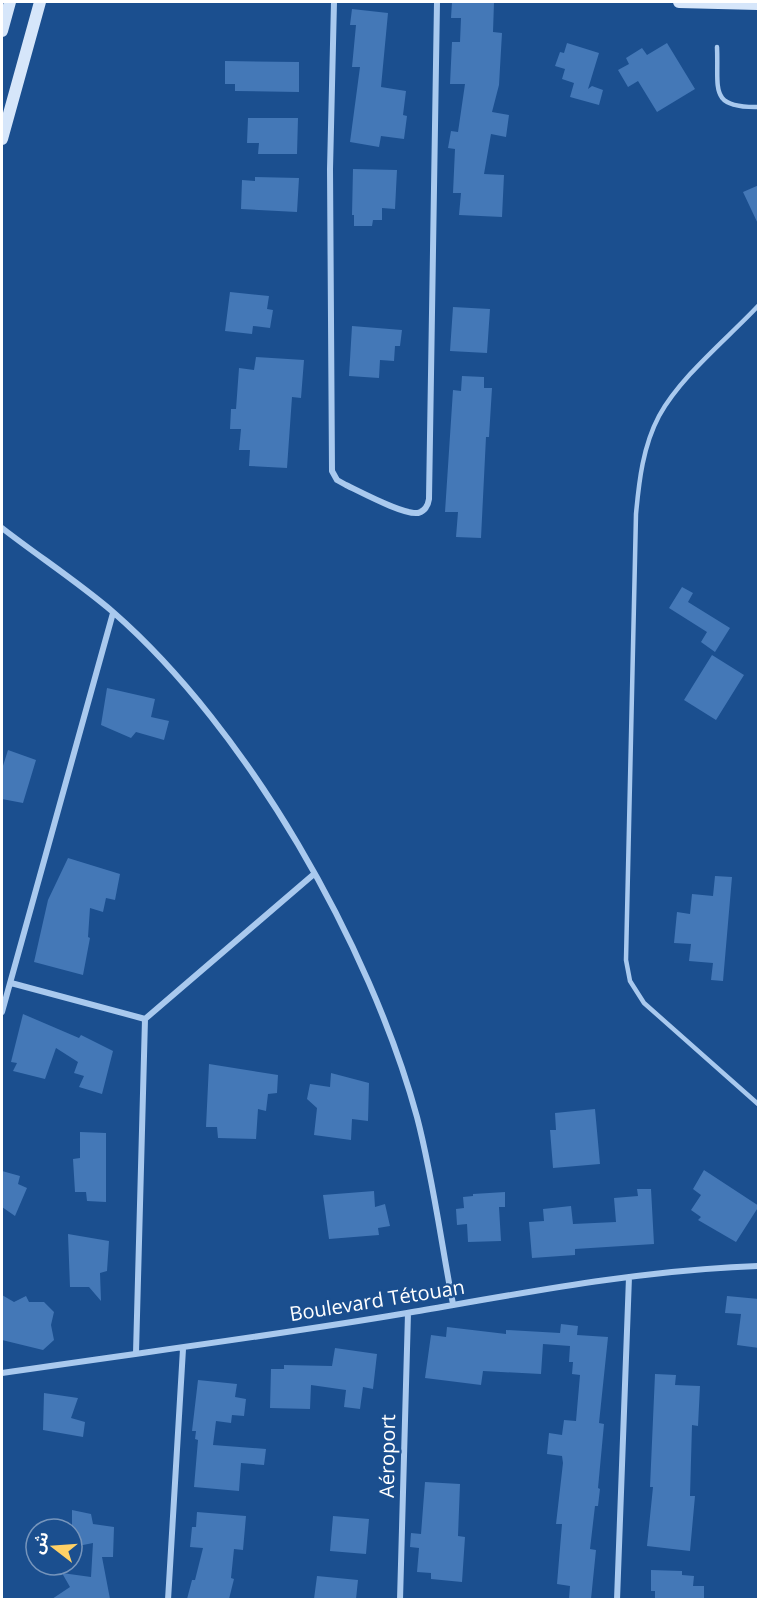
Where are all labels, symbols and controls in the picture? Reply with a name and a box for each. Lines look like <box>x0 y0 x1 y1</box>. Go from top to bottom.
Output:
street label: Boulevard Tétouan <box>287 1273 467 1327</box>
street label: Aéroport <box>373 1414 401 1498</box>
north arrow <box>24 1517 84 1577</box>
text: ش <box>26 1529 53 1556</box>

